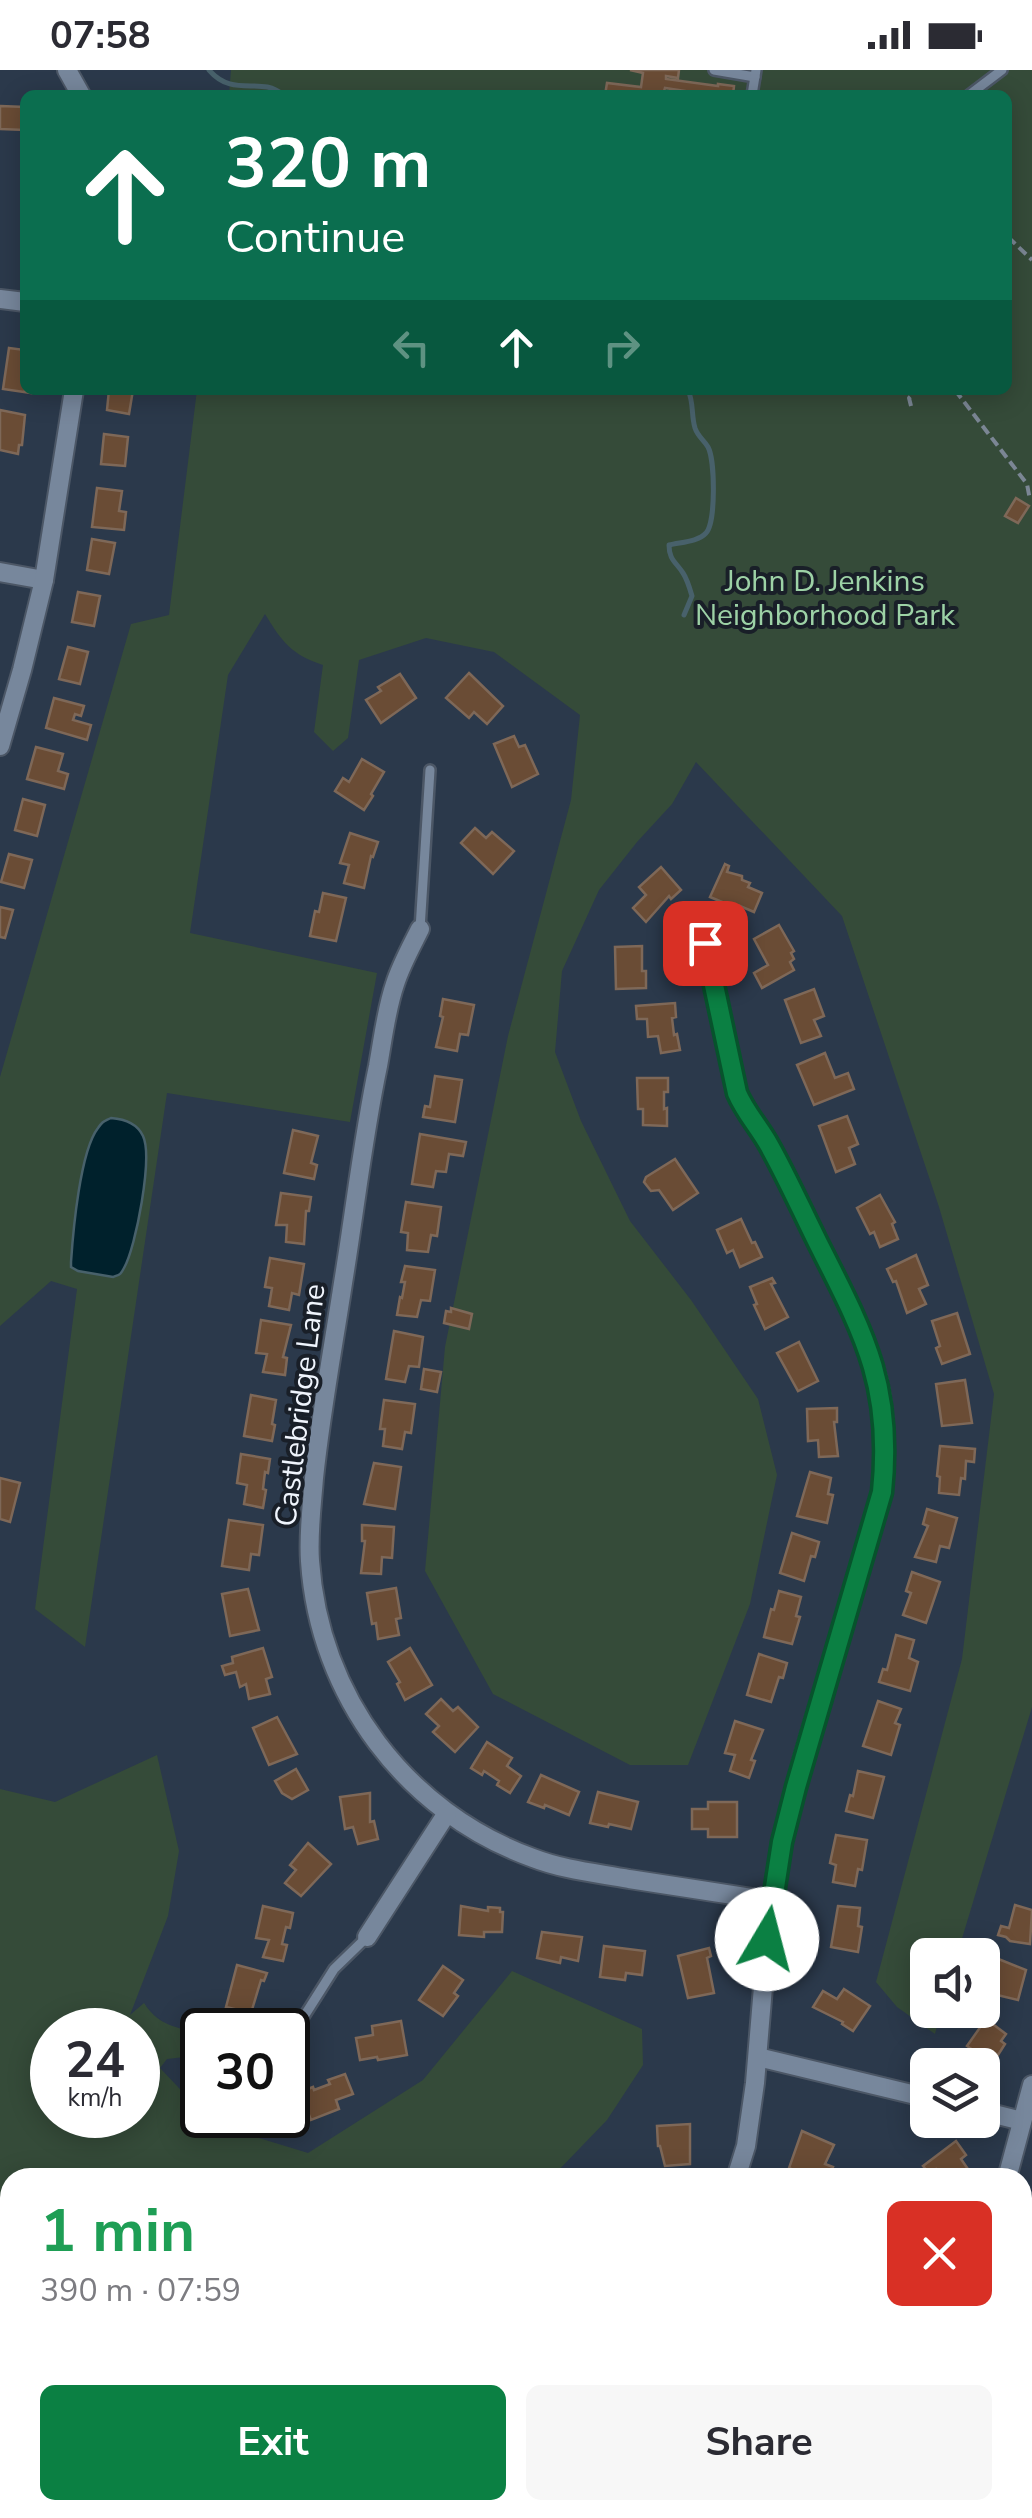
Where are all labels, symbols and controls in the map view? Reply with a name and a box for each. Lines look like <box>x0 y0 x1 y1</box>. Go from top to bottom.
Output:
text: 07:58 <box>50 10 151 61</box>
text: 320 m <box>225 116 431 212</box>
icon: ahead <box>60 130 190 260</box>
text: Continue <box>225 207 405 268</box>
icon: left <box>384 320 439 375</box>
icon: ahead <box>489 320 544 375</box>
icon: right <box>594 320 649 375</box>
park label: John D. Jenkins Neighborhood Park <box>695 561 956 636</box>
pin <box>663 901 748 986</box>
icon: arrive <box>678 916 733 971</box>
street label: Castlebridge Lane <box>265 1281 336 1529</box>
position arrow <box>715 1887 819 1991</box>
map controls <box>910 1938 1000 2138</box>
button: sound <box>910 1938 1000 2028</box>
speed limit sign: 30 <box>180 2008 310 2138</box>
text: 24 <box>65 2026 125 2095</box>
button: layers <box>910 2048 1000 2138</box>
text: km/h <box>67 2081 123 2115</box>
text: 1 min <box>40 2190 195 2272</box>
button: close <box>887 2201 992 2306</box>
text: 390 m · 07:59 <box>40 2269 241 2312</box>
button: Exit <box>40 2385 506 2500</box>
button: Share <box>526 2385 992 2500</box>

